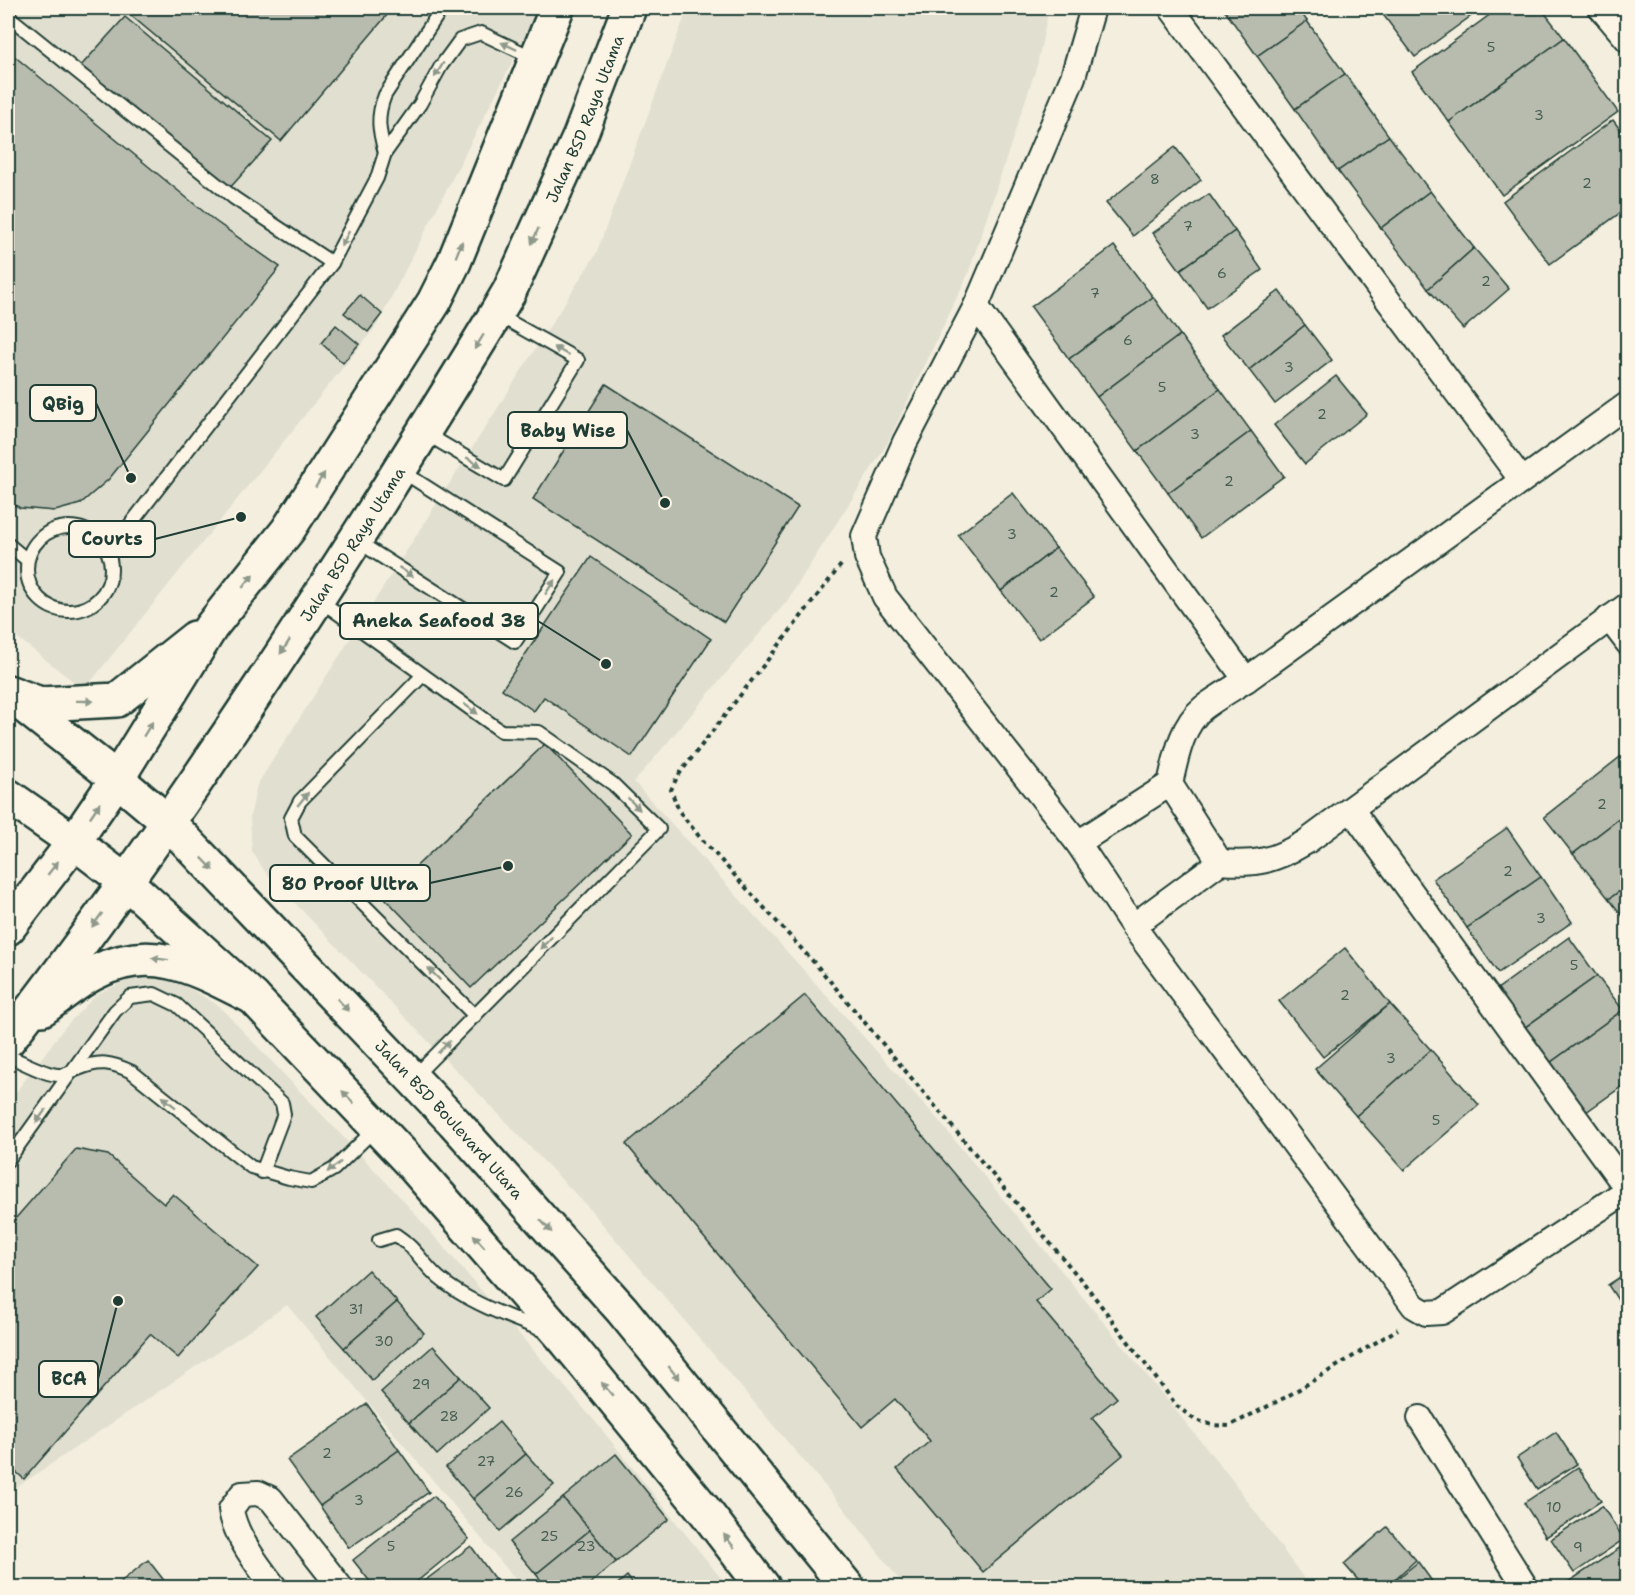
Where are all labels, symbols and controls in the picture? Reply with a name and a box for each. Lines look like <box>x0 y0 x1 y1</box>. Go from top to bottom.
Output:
street label: Jalan BSD Raya Utama <box>541 32 629 206</box>
house number: 5 <box>1487 38 1495 56</box>
one-way arrow <box>500 42 517 51</box>
one-way arrow <box>434 62 445 78</box>
house number: 3 <box>1534 106 1544 124</box>
house number: 8 <box>1150 170 1160 188</box>
house number: 2 <box>1582 174 1592 192</box>
house number: 7 <box>1183 217 1193 235</box>
one-way arrow <box>530 228 539 245</box>
one-way arrow <box>340 231 350 248</box>
one-way arrow <box>454 240 464 258</box>
house number: 6 <box>1217 264 1227 282</box>
house number: 2 <box>1481 272 1491 290</box>
house number: 7 <box>1090 284 1100 302</box>
house number: 6 <box>1123 331 1133 349</box>
one-way arrow <box>473 334 484 350</box>
one-way arrow <box>552 346 569 356</box>
house number: 3 <box>1284 358 1294 376</box>
house number: 5 <box>1158 378 1166 396</box>
callout: QBig <box>30 385 96 421</box>
text: QBig <box>42 392 84 416</box>
house number: 2 <box>1317 405 1327 423</box>
callout: Baby Wise <box>508 412 627 448</box>
text: Baby Wise <box>520 419 616 443</box>
house number: 3 <box>1190 425 1200 443</box>
one-way arrow <box>466 457 482 468</box>
street label: Jalan BSD Raya Utama <box>296 463 410 626</box>
one-way arrow <box>314 472 325 489</box>
house number: 2 <box>1224 472 1234 490</box>
callout: Courts <box>69 521 155 557</box>
house number: 3 <box>1007 525 1017 543</box>
text: Courts <box>81 527 143 551</box>
one-way arrow <box>397 566 413 578</box>
one-way arrow <box>241 573 254 589</box>
one-way arrow <box>544 579 555 595</box>
house number: 2 <box>1049 583 1059 601</box>
callout: Aneka Seafood 38 <box>340 603 538 639</box>
text: Aneka Seafood 38 <box>352 609 526 633</box>
one-way arrow <box>280 639 291 655</box>
one-way arrow <box>75 697 94 706</box>
one-way arrow <box>462 703 478 715</box>
one-way arrow <box>142 721 153 737</box>
one-way arrow <box>297 791 310 807</box>
house number: 2 <box>1597 795 1607 813</box>
one-way arrow <box>627 797 641 811</box>
one-way arrow <box>89 803 101 819</box>
one-way arrow <box>201 856 214 871</box>
one-way arrow <box>47 860 60 876</box>
house number: 2 <box>1503 862 1513 880</box>
callout: 80 Proof Ultra <box>270 865 430 901</box>
text: 80 Proof Ultra <box>282 872 419 896</box>
house number: 3 <box>1536 909 1546 927</box>
one-way arrow <box>91 913 103 928</box>
one-way arrow <box>540 935 554 949</box>
one-way arrow <box>151 955 170 964</box>
house number: 5 <box>1570 956 1578 974</box>
one-way arrow <box>427 968 441 982</box>
house number: 2 <box>1340 986 1350 1004</box>
one-way arrow <box>336 998 350 1013</box>
street label: Jalan BSD Boulevard Utara <box>370 1036 528 1204</box>
one-way arrow <box>436 1041 450 1055</box>
house number: 3 <box>1386 1049 1396 1067</box>
one-way arrow <box>342 1090 355 1105</box>
one-way arrow <box>161 1096 176 1108</box>
one-way arrow <box>35 1107 47 1123</box>
house number: 5 <box>1432 1111 1440 1129</box>
one-way arrow <box>327 1161 342 1173</box>
one-way arrow <box>539 1218 553 1233</box>
one-way arrow <box>473 1234 486 1249</box>
house number: 31 <box>349 1300 363 1318</box>
house number: 30 <box>374 1332 394 1350</box>
callout: BCA <box>39 1361 98 1397</box>
one-way arrow <box>667 1365 680 1381</box>
text: BCA <box>51 1367 87 1391</box>
house number: 29 <box>412 1375 430 1393</box>
one-way arrow <box>600 1381 613 1397</box>
house number: 28 <box>439 1407 459 1425</box>
house number: 2 <box>322 1444 332 1462</box>
house number: 27 <box>477 1452 495 1470</box>
house number: 26 <box>505 1483 524 1501</box>
house number: 3 <box>354 1491 364 1509</box>
house number: 10 <box>1546 1498 1562 1516</box>
house number: 25 <box>540 1527 558 1545</box>
one-way arrow <box>722 1533 735 1549</box>
house number: 5 <box>387 1537 395 1555</box>
house number: 23 <box>577 1537 595 1555</box>
house number: 9 <box>1573 1538 1583 1556</box>

